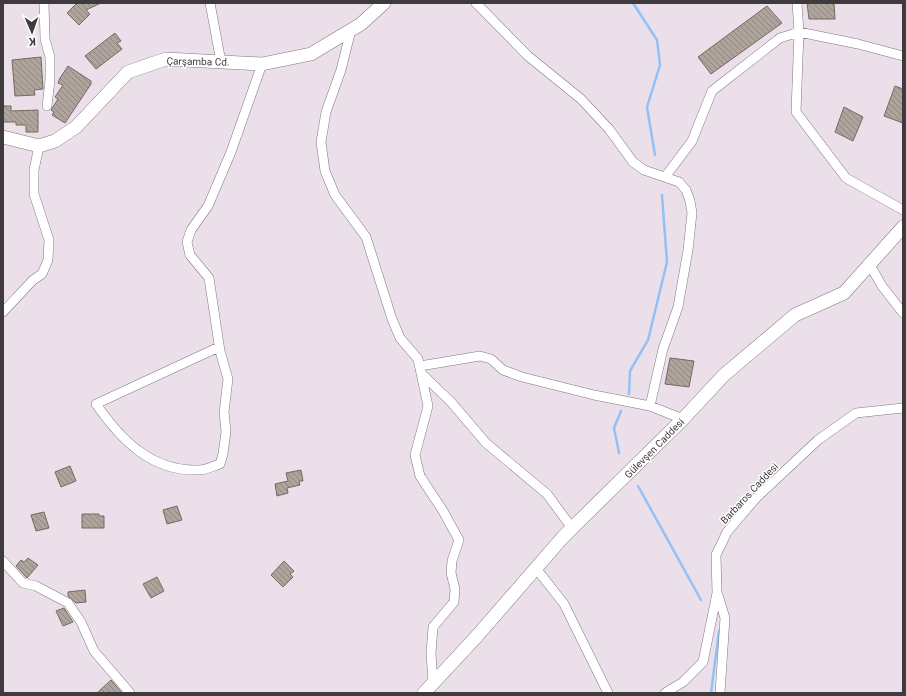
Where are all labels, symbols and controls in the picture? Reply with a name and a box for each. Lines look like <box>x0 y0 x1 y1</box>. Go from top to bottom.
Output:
north arrow <box>12 12 52 52</box>
text: K <box>28 35 36 48</box>
street label: Çarşamba Cd. <box>166 55 230 68</box>
street label: Gülevşen Caddesi <box>622 416 686 480</box>
street label: Barbaros Caddesi <box>718 461 780 526</box>

